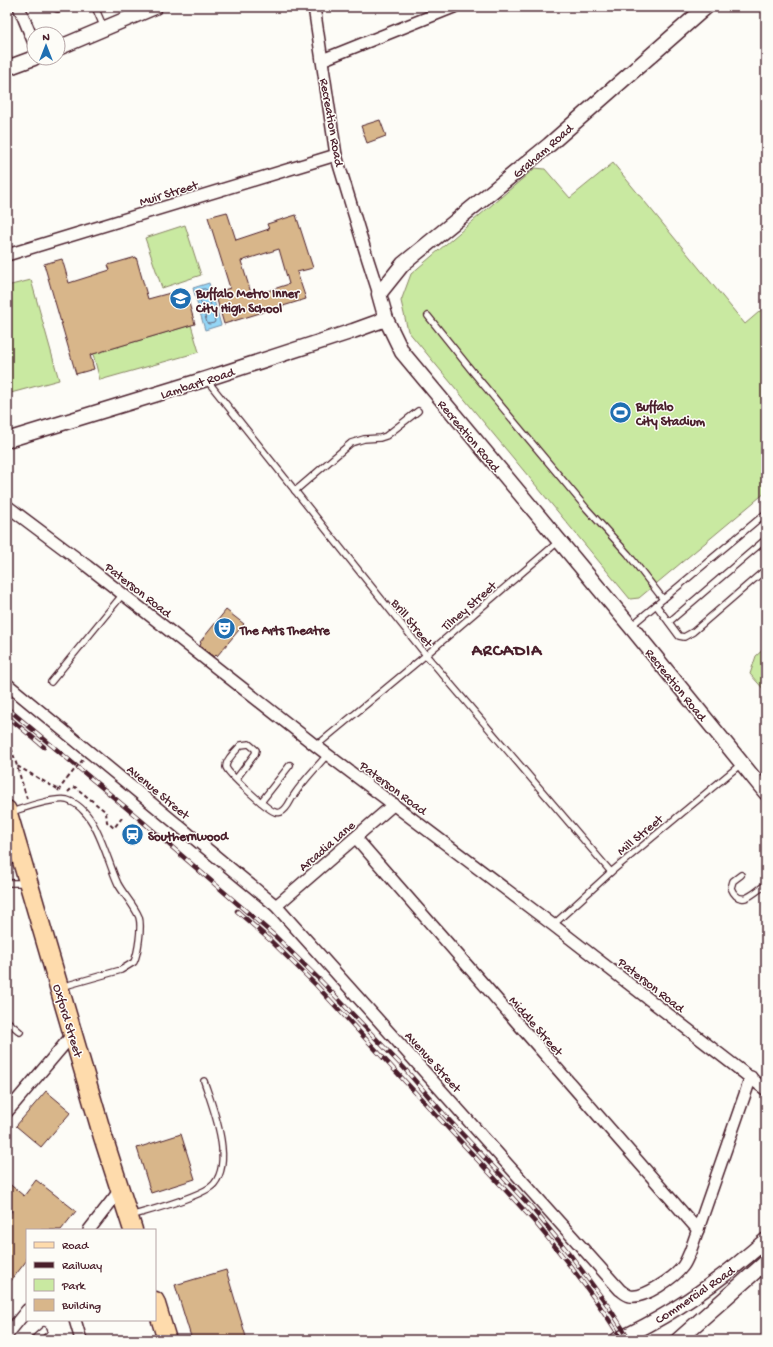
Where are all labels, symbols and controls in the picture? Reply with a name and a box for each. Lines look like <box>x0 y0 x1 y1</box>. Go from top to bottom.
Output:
north arrow <box>26 26 66 66</box>
text: N <box>42 32 50 44</box>
street label: Recreation Road <box>315 77 346 169</box>
street label: Graham Road <box>510 121 578 182</box>
street label: Muir Street <box>138 178 201 210</box>
school or university icon: Buffalo Metro Inner City High School <box>167 286 193 312</box>
place label: Buffalo Metro Inner City High School <box>195 286 300 317</box>
street label: Lambart Road <box>159 365 238 403</box>
street label: Recreation Road <box>434 398 503 477</box>
sports icon: Buffalo City Stadium <box>607 399 633 425</box>
place label: Buffalo City Stadium <box>635 399 706 430</box>
street label: Paterson Road <box>100 560 175 622</box>
street label: Tilney Street <box>438 578 501 635</box>
street label: Brill Street <box>386 596 436 652</box>
theatre icon: The Arts Theatre <box>212 616 238 642</box>
place label: The Arts Theatre <box>239 624 331 639</box>
district label: ARCADIA <box>471 642 543 662</box>
street label: Recreation Road <box>641 646 710 726</box>
street label: Paterson Road <box>355 758 430 820</box>
street label: Avenue Street <box>123 762 193 824</box>
street label: Mill Street <box>615 811 668 859</box>
street label: Arcadia Lane <box>296 818 359 875</box>
station icon: Southernwood <box>120 822 146 848</box>
place label: Southernwood <box>148 830 229 845</box>
street label: Paterson Road <box>613 955 688 1017</box>
street label: Oxford Street <box>48 983 85 1061</box>
street label: Middle Street <box>505 994 566 1061</box>
street label: Avenue Street <box>401 1029 465 1097</box>
legend <box>26 1229 156 1321</box>
text: Road <box>62 1240 89 1254</box>
text: Railway <box>62 1260 102 1274</box>
street label: Commercial Road <box>653 1263 739 1328</box>
text: Park <box>61 1280 87 1294</box>
text: Building <box>61 1300 101 1314</box>

